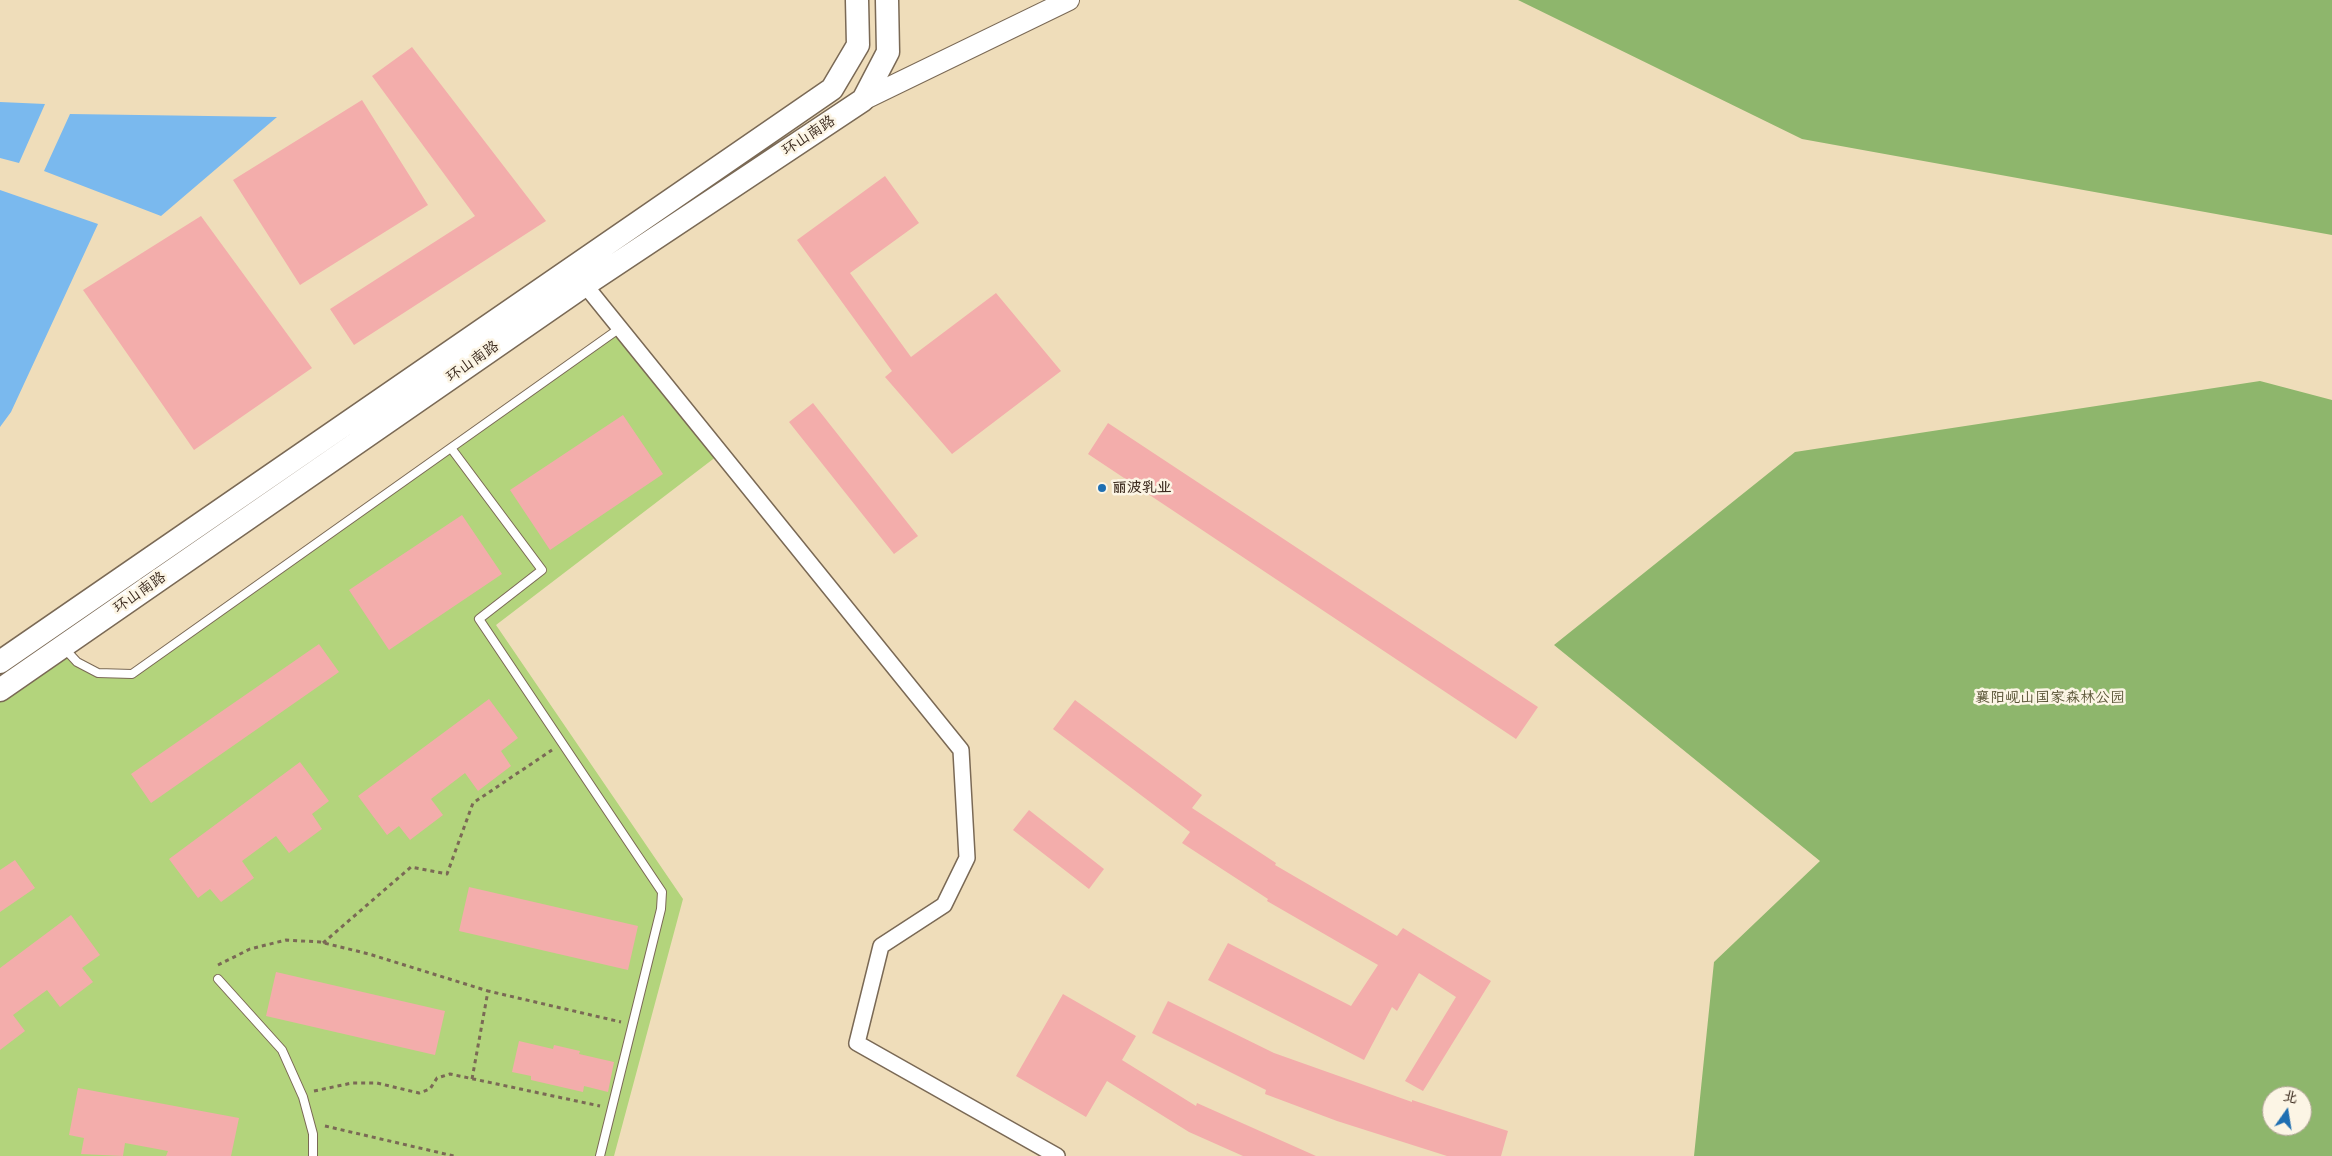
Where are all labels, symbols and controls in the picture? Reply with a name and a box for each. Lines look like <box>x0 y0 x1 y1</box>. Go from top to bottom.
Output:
street label: 环山南路 <box>779 112 839 160</box>
street label: 环山南路 <box>443 337 503 387</box>
place label: 丽波乳业 <box>1112 479 1172 497</box>
marker: 丽波乳业 <box>1096 482 1108 494</box>
street label: 环山南路 <box>110 568 170 618</box>
park label: 襄阳岘山国家森林公园 <box>1975 689 2125 707</box>
north arrow <box>2262 1086 2312 1136</box>
text: 北 <box>2282 1087 2299 1107</box>

